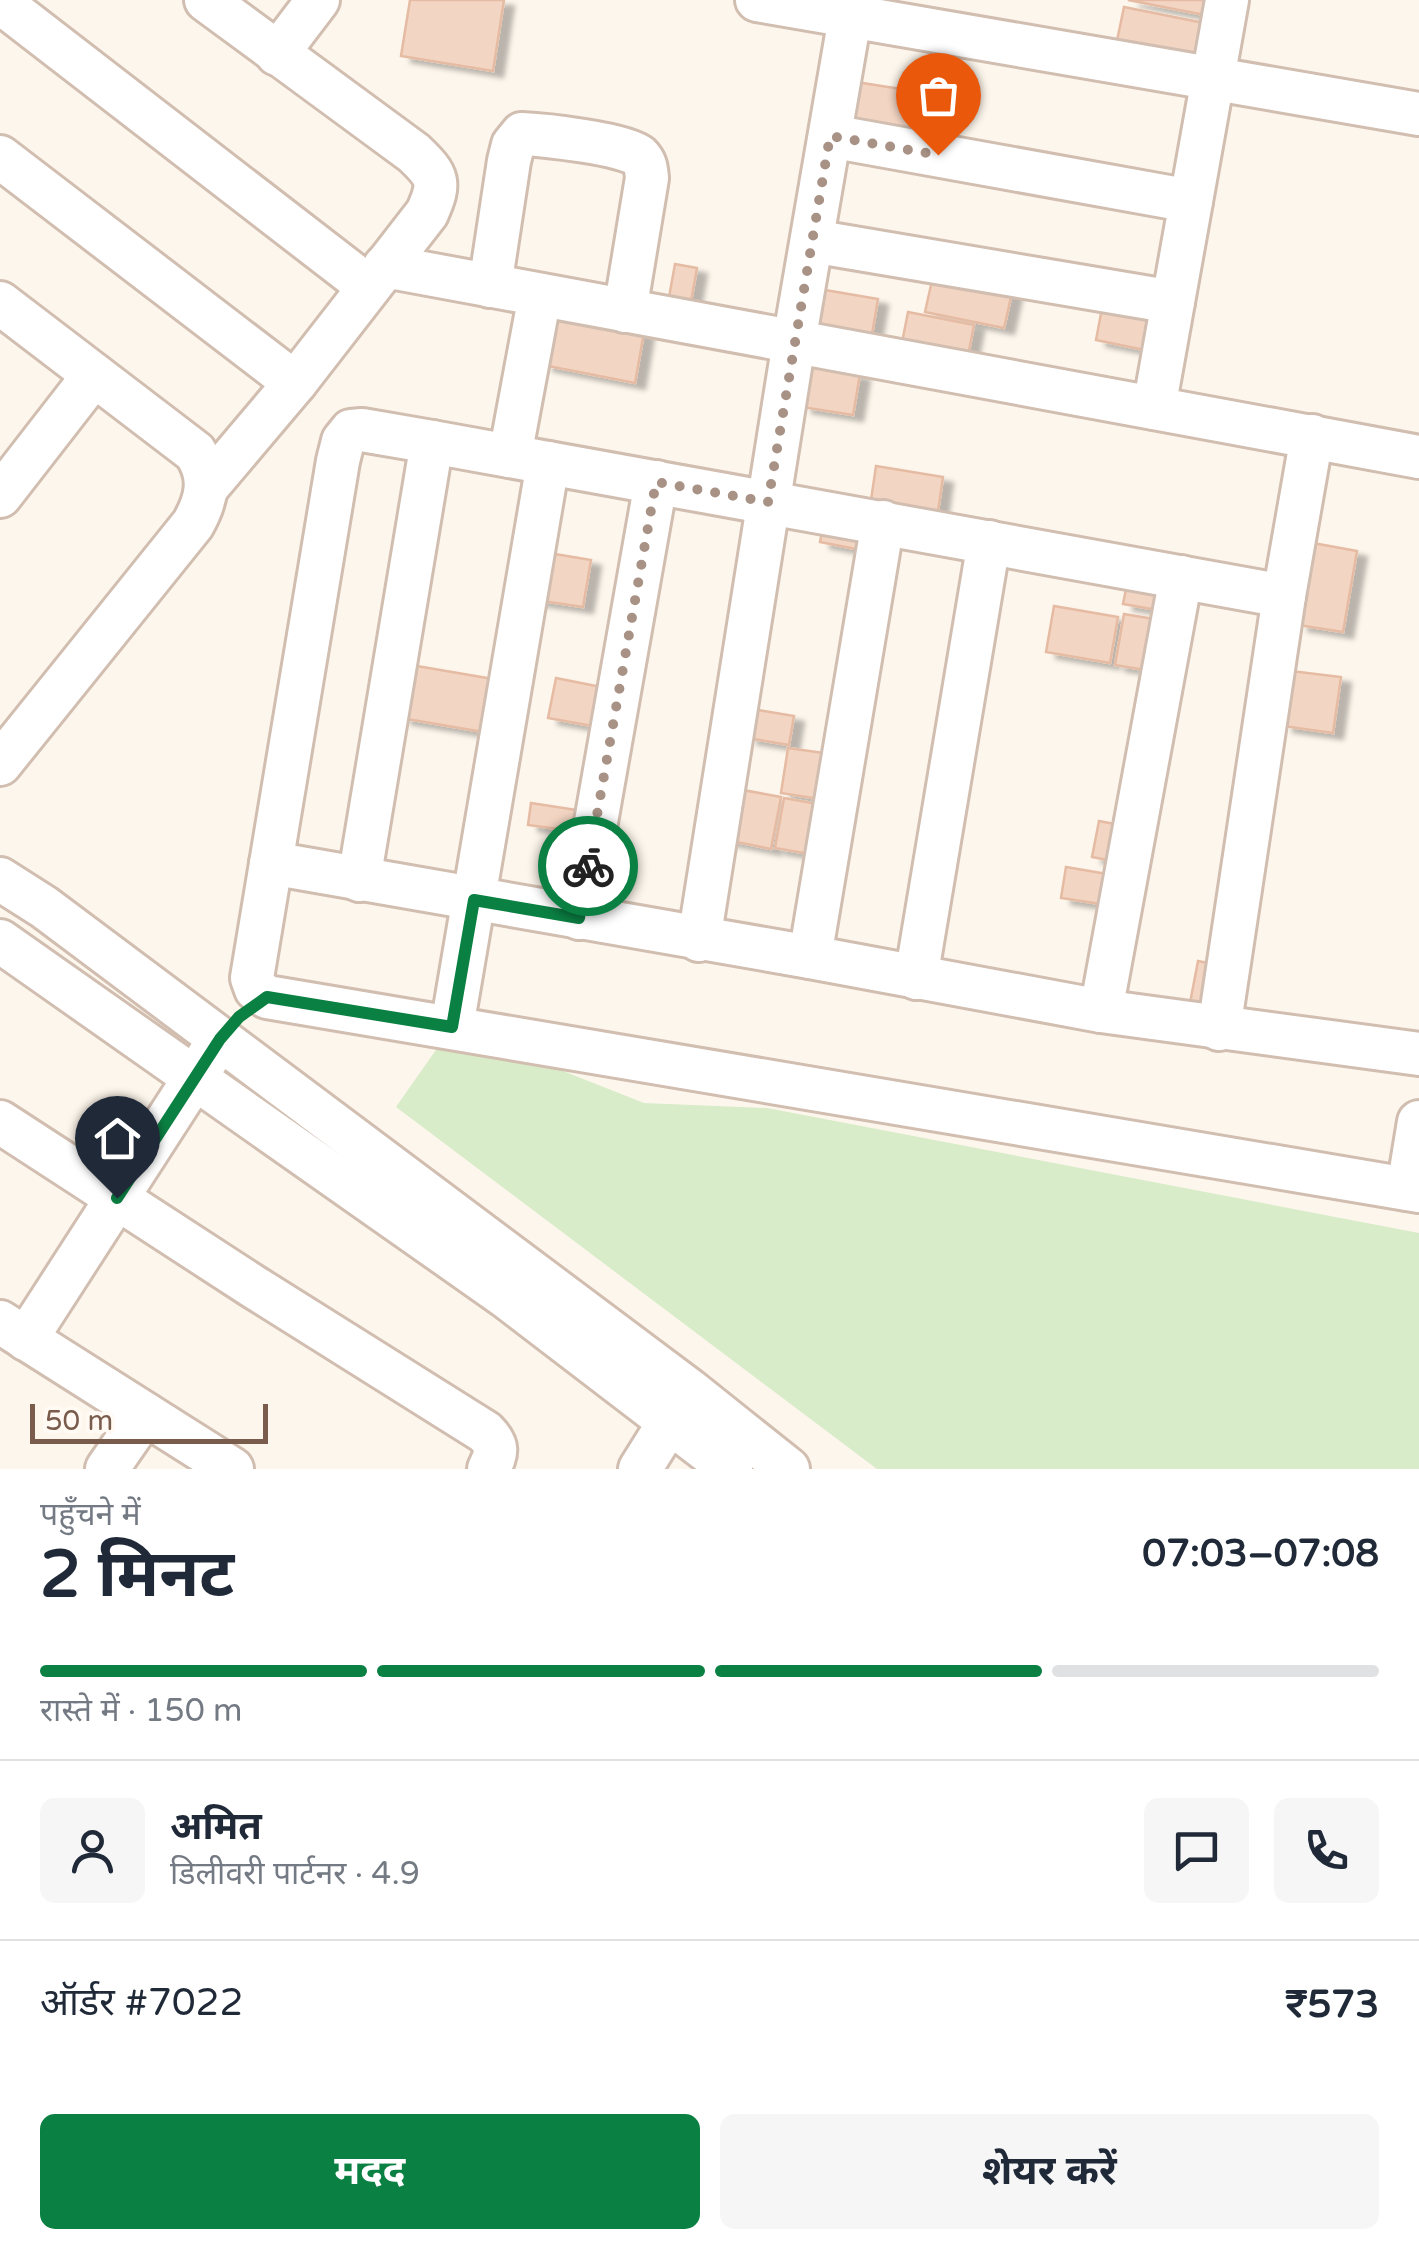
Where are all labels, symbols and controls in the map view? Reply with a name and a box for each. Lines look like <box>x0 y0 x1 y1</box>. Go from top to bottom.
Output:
pin <box>896 53 981 156</box>
icon: bag <box>911 68 966 123</box>
courier <box>538 816 638 916</box>
icon: bike <box>561 839 616 894</box>
pin <box>75 1096 160 1199</box>
icon: home <box>90 1111 145 1166</box>
scale bar <box>30 1399 268 1444</box>
text: 50 m <box>45 1404 113 1438</box>
text: पहुँचने में <box>40 1496 141 1534</box>
text: 07:03–07:08 <box>1142 1531 1379 1577</box>
text: 2 मिनट <box>40 1536 234 1615</box>
text: रास्ते में · 150 m <box>40 1692 242 1730</box>
button: person <box>40 1798 145 1903</box>
button: chat <box>1144 1798 1249 1903</box>
button: phone <box>1274 1798 1379 1903</box>
text: अमित <box>170 1804 262 1850</box>
text: डिलीवरी पार्टनर · 4.9 <box>170 1855 420 1893</box>
text: ऑर्डर #7022 <box>40 1980 243 2026</box>
text: ₹573 <box>1285 1982 1379 2028</box>
button: मदद <box>40 2114 700 2229</box>
button: शेयर करें <box>720 2114 1379 2229</box>

